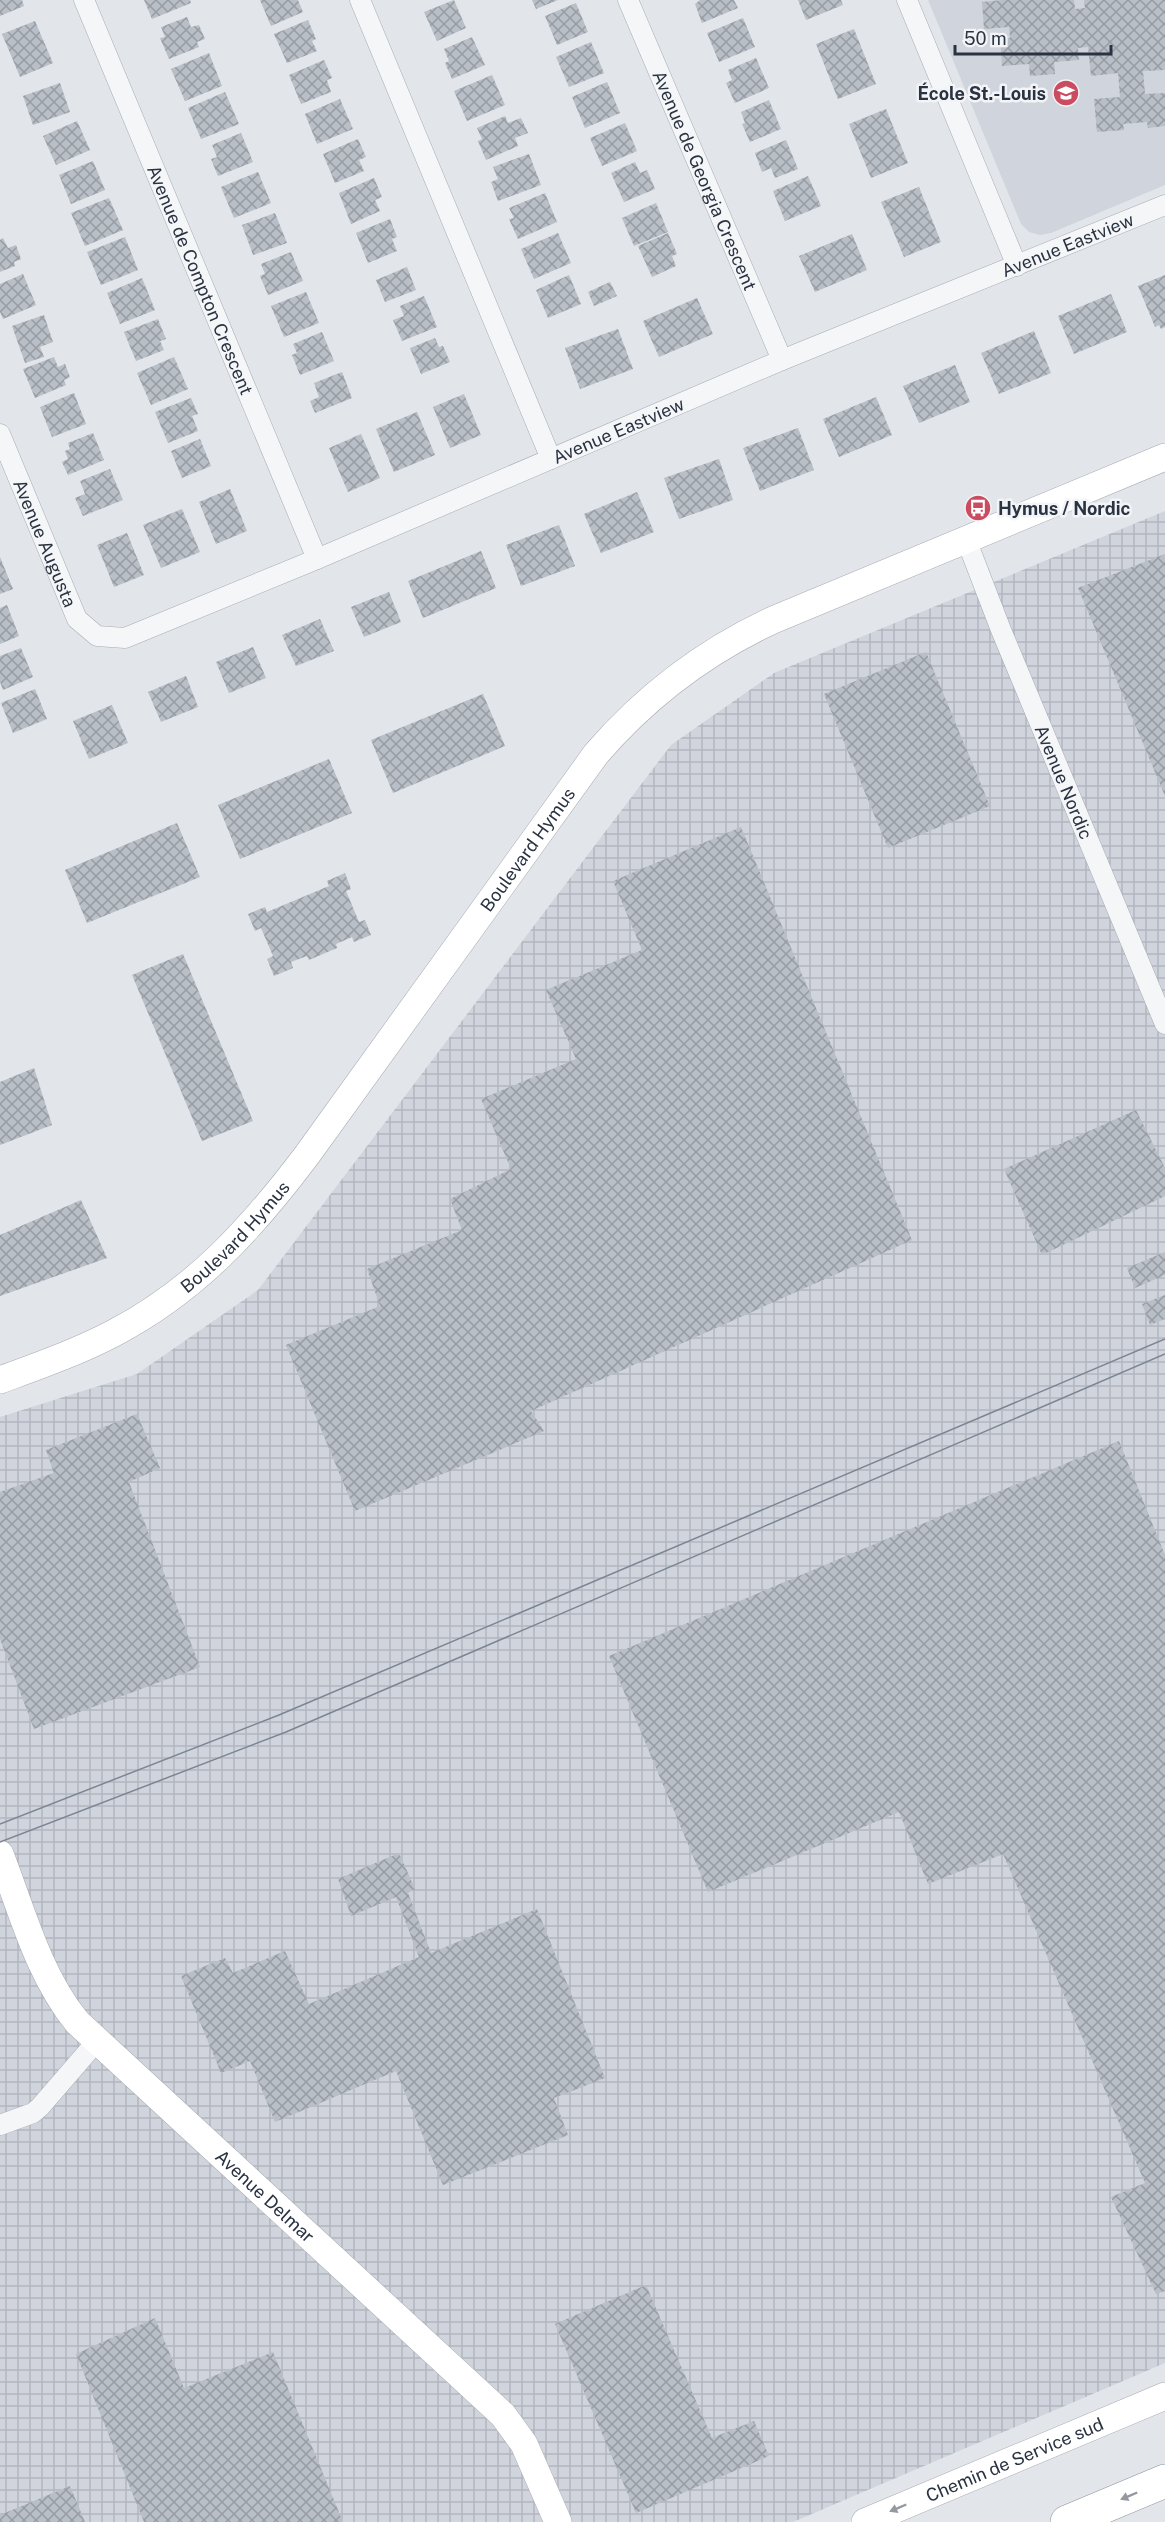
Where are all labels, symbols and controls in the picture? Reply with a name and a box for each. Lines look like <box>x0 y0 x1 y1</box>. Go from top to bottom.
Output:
scale bar <box>955 18 1111 56</box>
text: 50 m <box>964 28 1007 49</box>
street label: Avenue de Georgia Crescent <box>649 67 761 293</box>
school or university icon: École St.-Louis <box>1051 78 1081 108</box>
place label: École St.-Louis <box>918 82 1046 104</box>
street label: Avenue de Compton Crescent <box>143 162 258 398</box>
street label: Avenue Eastview <box>998 208 1137 281</box>
street label: Avenue Eastview <box>549 393 687 467</box>
street label: Avenue Augusta <box>9 476 81 610</box>
bus stop icon: Hymus / Nordic <box>963 493 993 523</box>
place label: Hymus / Nordic <box>998 498 1131 519</box>
street label: Avenue Nordic <box>1031 722 1097 842</box>
street label: Boulevard Hymus <box>476 783 579 915</box>
street label: Boulevard Hymus <box>176 1177 293 1297</box>
street label: Avenue Delmar <box>212 2145 319 2246</box>
street label: Chemin de Service sud <box>922 2413 1106 2506</box>
one-way arrow <box>1120 2492 1138 2501</box>
one-way arrow <box>889 2504 907 2513</box>

